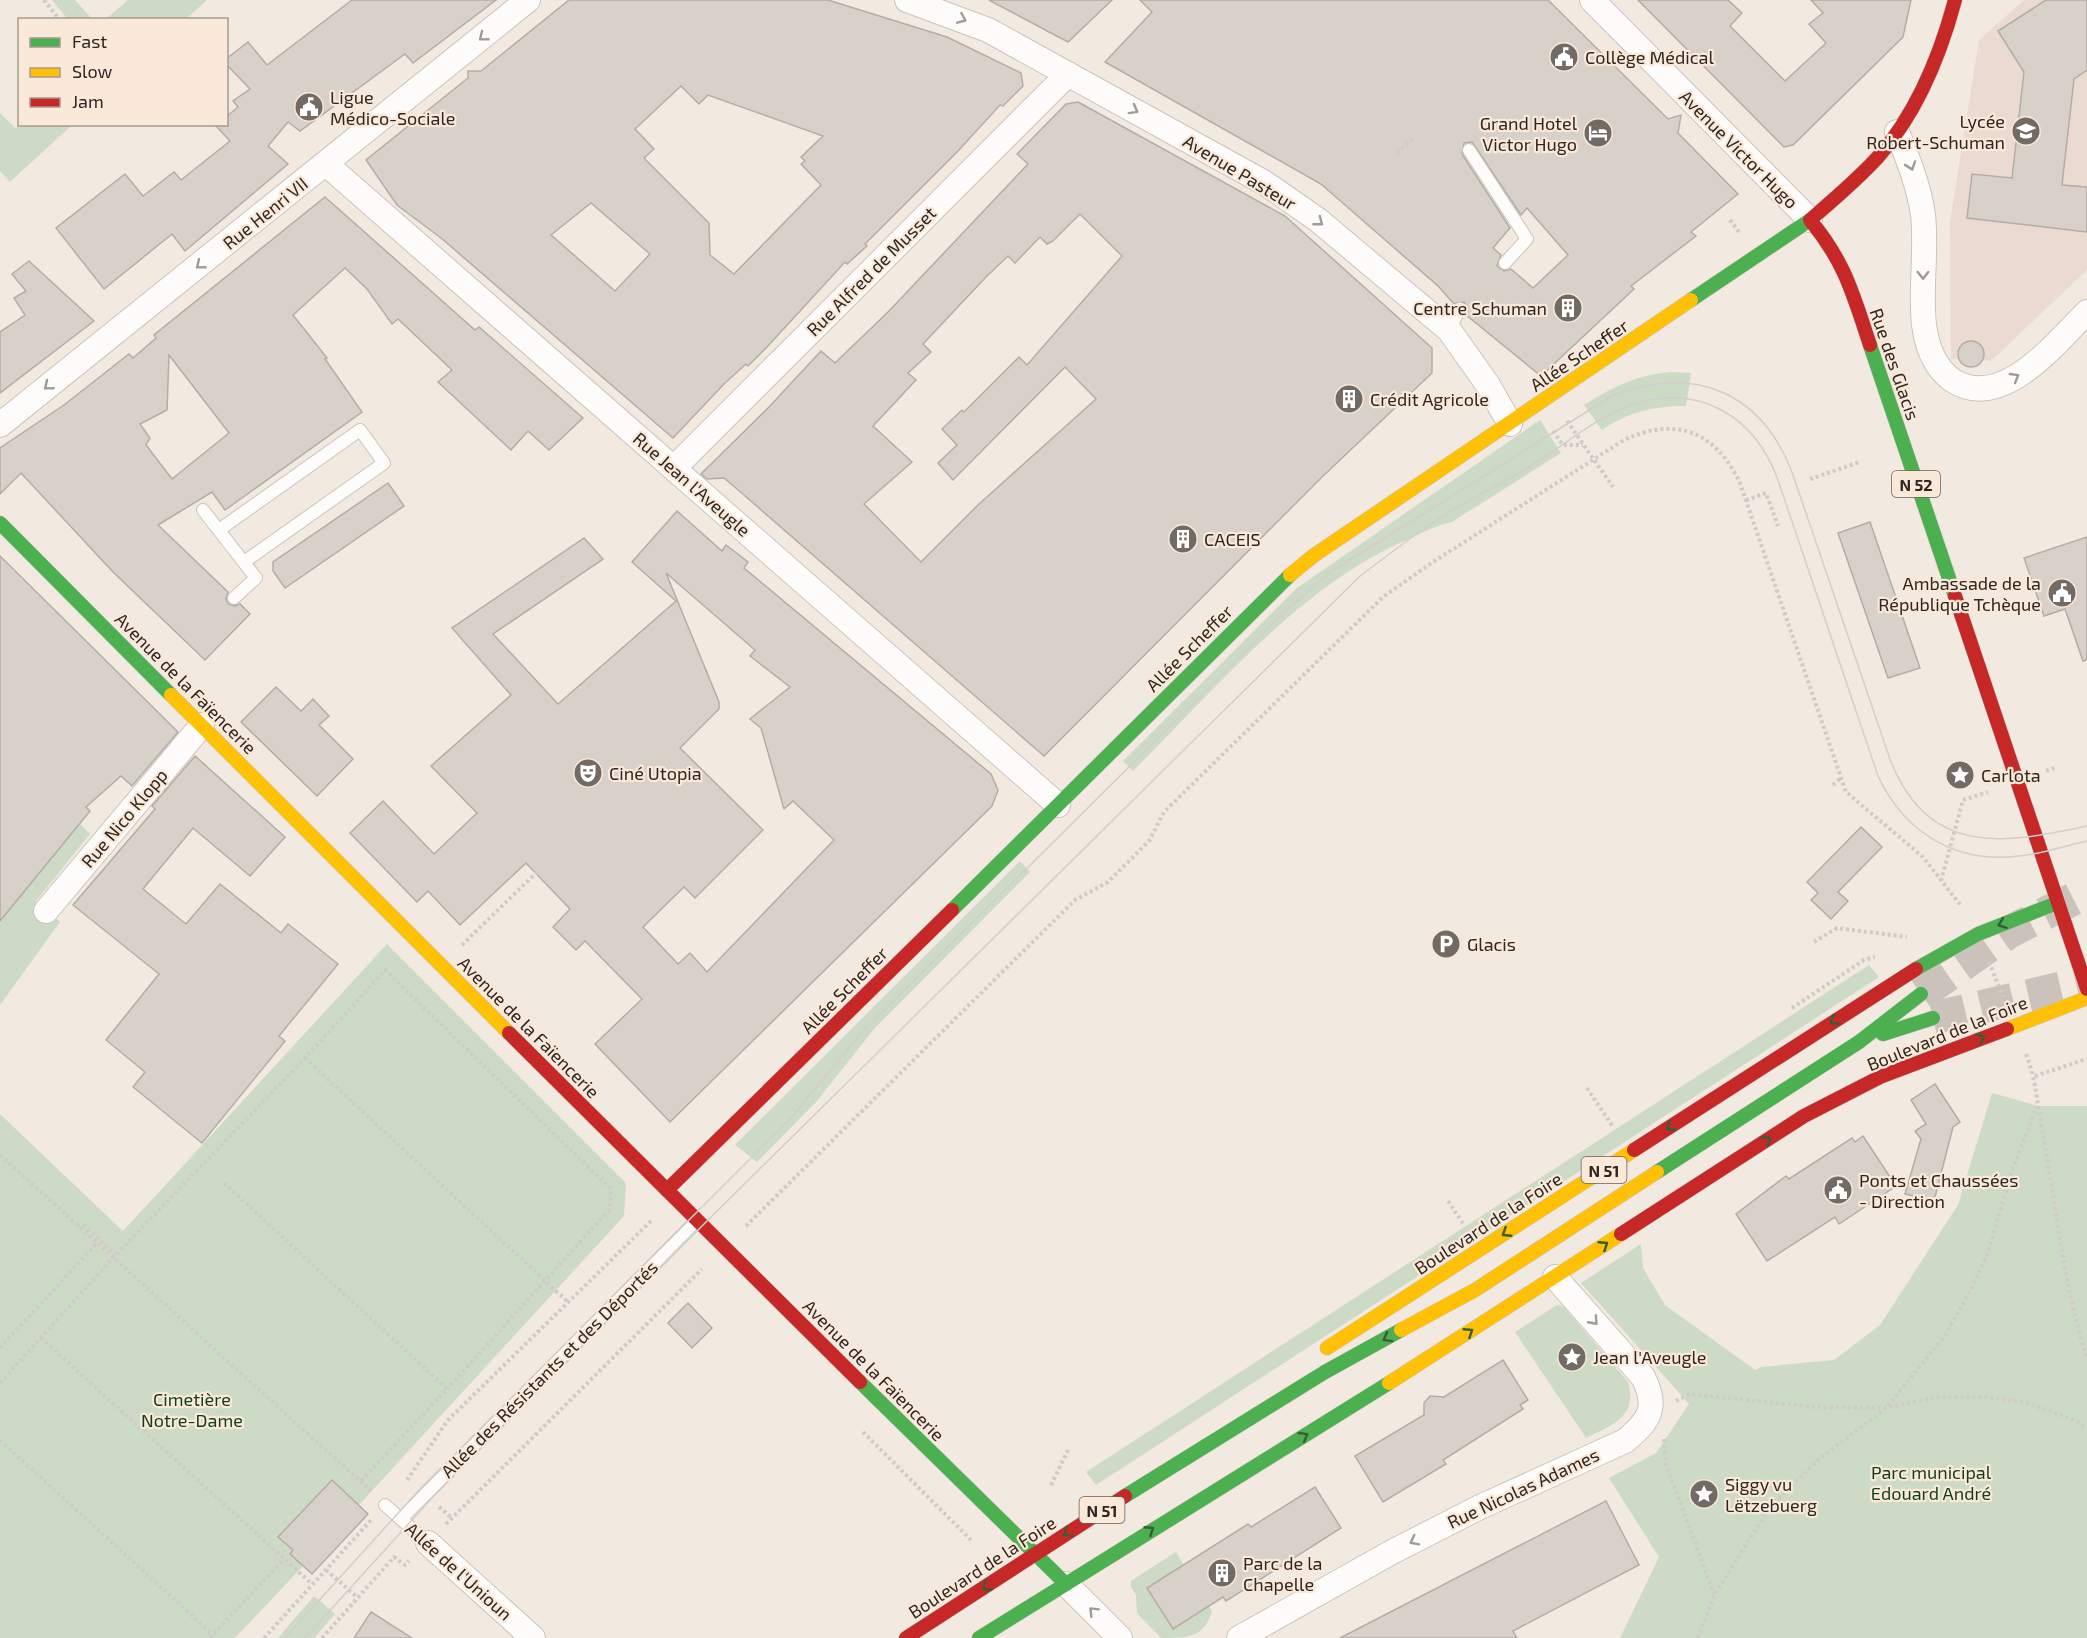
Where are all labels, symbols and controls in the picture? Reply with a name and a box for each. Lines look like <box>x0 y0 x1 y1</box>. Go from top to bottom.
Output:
one-way arrow <box>956 12 967 24</box>
legend <box>18 18 228 126</box>
text: Fast <box>72 30 107 52</box>
one-way arrow <box>479 30 490 41</box>
public building icon: Collège Médical <box>1548 41 1580 73</box>
place label: Collège Médical <box>1585 46 1714 68</box>
text: Slow <box>72 60 113 82</box>
street label: Avenue Victor Hugo <box>1675 85 1803 213</box>
place label: Ligue Médico-Sociale <box>330 86 455 129</box>
text: Jam <box>72 90 104 112</box>
public building icon: Ligue Médico-Sociale <box>293 91 325 123</box>
one-way arrow <box>1128 103 1139 115</box>
place label: Lycée Robert-Schuman <box>1866 110 2005 153</box>
place label: Grand Hotel Victor Hugo <box>1480 112 1578 155</box>
school or university icon: Lycée Robert-Schuman <box>2010 115 2042 147</box>
hotel icon: Grand Hotel Victor Hugo <box>1582 117 1614 149</box>
street label: Avenue Pasteur <box>1180 130 1300 214</box>
one-way arrow <box>1903 160 1916 171</box>
street label: Rue Henri VII <box>218 172 312 254</box>
street label: Rue Alfred de Musset <box>802 202 940 340</box>
one-way arrow <box>1312 214 1323 225</box>
one-way arrow <box>196 257 207 268</box>
one-way arrow <box>1917 270 1929 279</box>
building icon: Centre Schuman <box>1552 292 1584 324</box>
place label: Centre Schuman <box>1413 297 1547 319</box>
street label: Rue des Glacis <box>1866 305 1924 423</box>
street label: Allée Scheffer <box>1526 314 1632 396</box>
one-way arrow <box>2009 373 2019 384</box>
one-way arrow <box>44 379 55 390</box>
building icon: Crédit Agricole <box>1333 383 1365 415</box>
place label: Crédit Agricole <box>1370 388 1489 410</box>
street label: Rue Jean l'Aveugle <box>629 427 755 541</box>
road number: N 52 <box>1892 471 1940 497</box>
building icon: CACEIS <box>1167 523 1199 555</box>
place label: CACEIS <box>1204 528 1261 550</box>
place label: Ambassade de la République Tchèque <box>1878 572 2041 615</box>
public building icon: Ambassade de la République Tchèque <box>2046 577 2078 609</box>
street label: Allée Scheffer <box>1141 600 1237 696</box>
street label: Avenue de la Faïencerie <box>111 608 261 758</box>
theatre icon: Ciné Utopia <box>572 757 604 789</box>
place icon: Carlota <box>1944 759 1976 791</box>
place label: Ciné Utopia <box>609 762 702 784</box>
street label: Rue Nico Klopp <box>76 764 172 872</box>
place label: Carlota <box>1981 764 2041 786</box>
one-way arrow <box>1998 917 2009 929</box>
parking icon: Glacis <box>1430 928 1462 960</box>
place label: Glacis <box>1467 933 1516 955</box>
street label: Allée Scheffer <box>796 942 892 1038</box>
street label: Avenue de la Faïencerie <box>454 952 604 1102</box>
street label: Boulevard de la Foire <box>1863 991 2031 1075</box>
one-way arrow <box>1830 1014 1840 1026</box>
one-way arrow <box>1975 1033 1986 1045</box>
one-way arrow <box>1666 1120 1677 1131</box>
one-way arrow <box>1761 1135 1771 1147</box>
road number: N 51 <box>1582 1157 1626 1183</box>
street label: Boulevard de la Foire <box>1410 1167 1566 1279</box>
place label: Ponts et Chaussées - Direction <box>1859 1169 2018 1212</box>
public building icon: Ponts et Chaussées - Direction <box>1822 1174 1854 1206</box>
one-way arrow <box>1502 1225 1512 1237</box>
one-way arrow <box>1597 1242 1608 1253</box>
street label: Allée des Résistants et des Déportés <box>436 1256 662 1482</box>
street label: Avenue de la Faïencerie <box>799 1295 949 1445</box>
one-way arrow <box>1587 1314 1598 1324</box>
one-way arrow <box>1462 1328 1473 1339</box>
one-way arrow <box>1383 1331 1393 1342</box>
place icon: Jean l'Aveugle <box>1556 1341 1588 1373</box>
place label: Jean l'Aveugle <box>1593 1346 1706 1368</box>
park label: Cimetière Notre-Dame <box>141 1388 243 1431</box>
one-way arrow <box>1298 1432 1308 1443</box>
street label: Rue Nicolas Adames <box>1444 1443 1602 1533</box>
park label: Parc municipal Edouard André <box>1871 1461 1992 1504</box>
place label: Siggy vu Lëtzebuerg <box>1725 1473 1817 1516</box>
place icon: Siggy vu Lëtzebuerg <box>1688 1478 1720 1510</box>
road number: N 51 <box>1080 1497 1124 1523</box>
street label: Boulevard de la Foire <box>904 1511 1060 1623</box>
street label: Allée de l'Unioun <box>401 1517 517 1625</box>
one-way arrow <box>1063 1526 1074 1537</box>
one-way arrow <box>1144 1527 1155 1538</box>
one-way arrow <box>1410 1533 1421 1545</box>
place label: Parc de la Chapelle <box>1243 1552 1322 1595</box>
building icon: Parc de la Chapelle <box>1206 1557 1238 1589</box>
one-way arrow <box>982 1579 992 1591</box>
one-way arrow <box>1089 1608 1100 1619</box>

